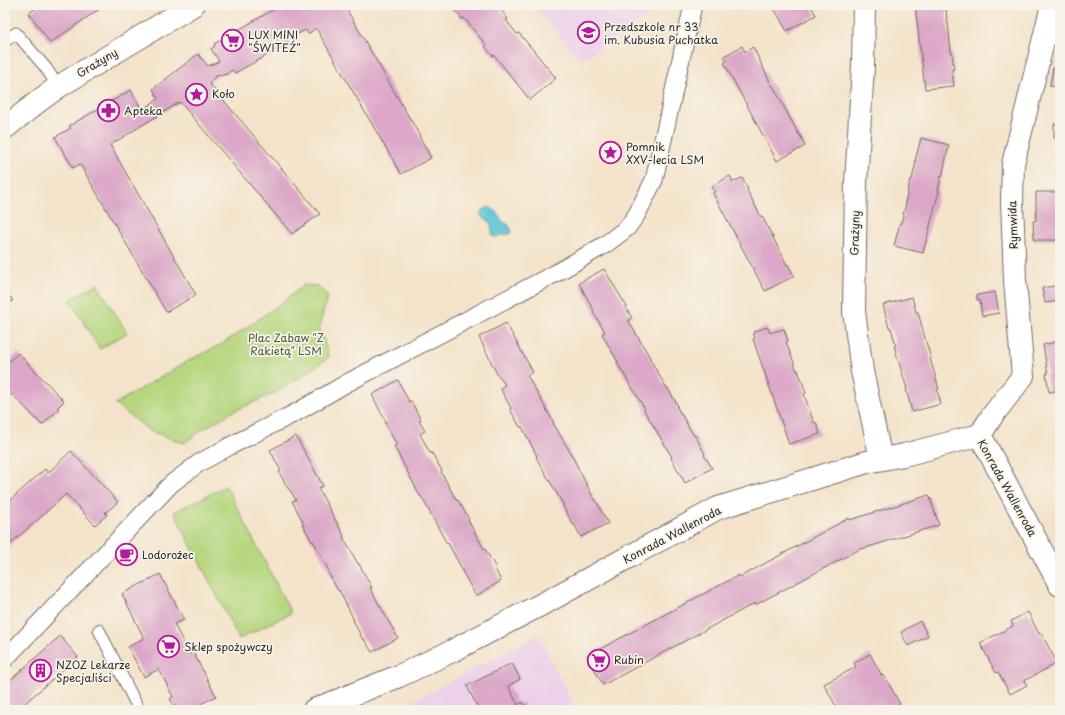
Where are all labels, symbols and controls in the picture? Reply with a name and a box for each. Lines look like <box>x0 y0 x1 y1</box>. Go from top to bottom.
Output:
place label: Przedszkole nr 33 im. Kubusia Puchatka <box>604 18 718 48</box>
school or university icon: Przedszkole nr 33 im. Kubusia Puchatka <box>576 20 602 46</box>
place label: LUX MINI "ŚWITEŹ" <box>248 26 301 56</box>
supermarket icon: LUX MINI "ŚWITEŹ" <box>220 28 246 54</box>
street label: Grażyny <box>73 44 121 82</box>
place icon: Koło <box>183 81 209 107</box>
place label: Koło <box>212 85 235 102</box>
pharmacy icon: Apteka <box>95 98 121 124</box>
place label: Apteka <box>124 102 163 119</box>
place label: Pomnik XXV-lecia LSM <box>626 138 704 168</box>
place icon: Pomnik XXV-lecia LSM <box>597 140 623 166</box>
street label: Rymwida <box>1003 200 1022 250</box>
street label: Grażyny <box>845 210 864 256</box>
park label: Plac Zabaw "Z Rakietą" LSM <box>248 329 324 359</box>
street label: Konrada Wallenroda <box>974 436 1041 540</box>
street label: Konrada Wallenroda <box>620 501 724 568</box>
cafe icon: Lodorożec <box>114 542 140 568</box>
place label: Lodorożec <box>142 546 194 563</box>
supermarket icon: Sklep spożywczy <box>155 634 181 660</box>
place label: Sklep spożywczy <box>184 638 273 655</box>
supermarket icon: Rubin <box>585 647 611 673</box>
place label: Rubin <box>614 651 644 668</box>
place label: NZOZ Lekarze Specjaliści <box>56 656 130 686</box>
building icon: NZOZ Lekarze Specjaliści <box>28 658 54 684</box>

